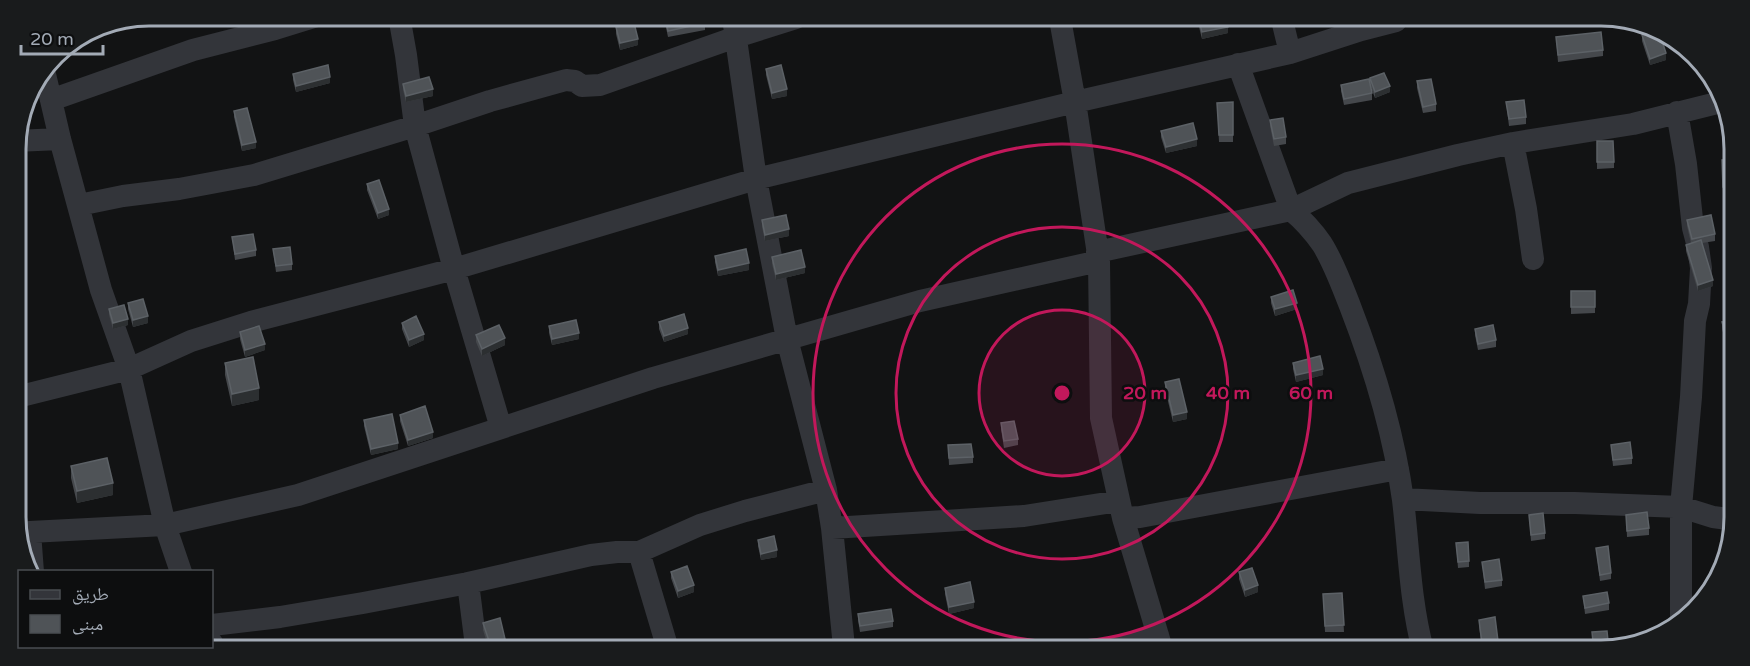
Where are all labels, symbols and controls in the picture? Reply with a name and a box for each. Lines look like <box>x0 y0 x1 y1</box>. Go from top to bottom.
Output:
scale bar <box>21 18 104 56</box>
text: 20 m <box>30 28 74 50</box>
text: 20 m <box>1123 382 1167 404</box>
text: 40 m <box>1206 382 1250 404</box>
text: 60 m <box>1289 382 1333 404</box>
centre of rings <box>1052 383 1072 403</box>
legend <box>18 570 213 648</box>
text: طريق <box>72 583 109 605</box>
text: مبنى <box>72 613 103 635</box>

